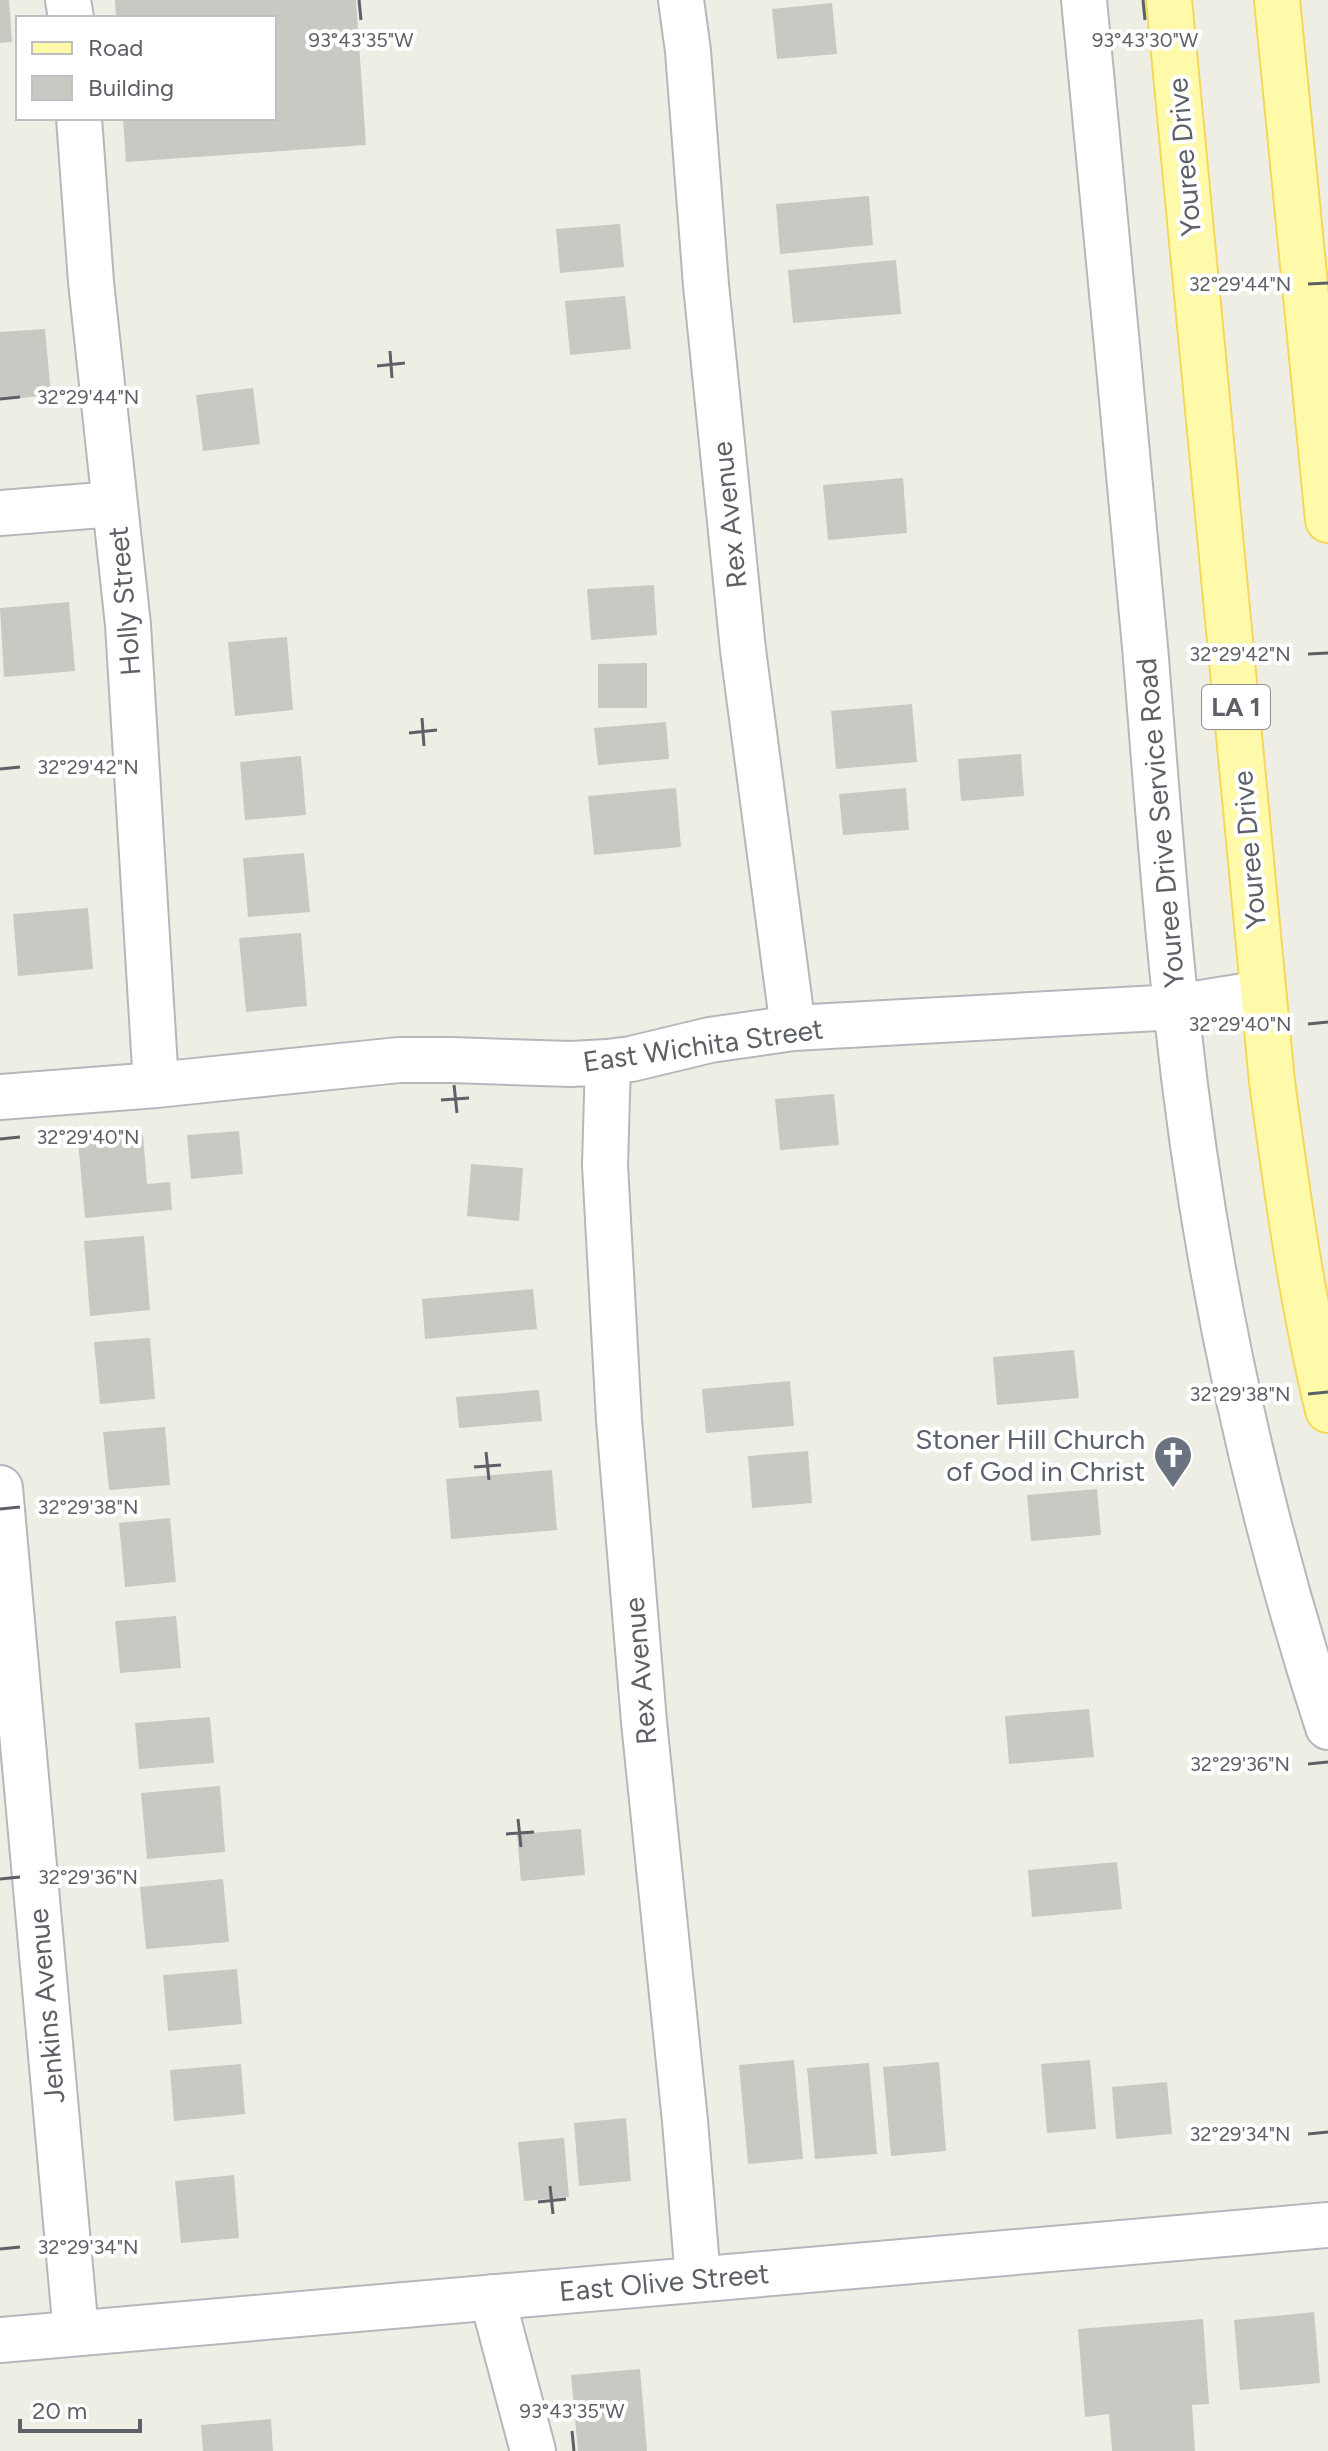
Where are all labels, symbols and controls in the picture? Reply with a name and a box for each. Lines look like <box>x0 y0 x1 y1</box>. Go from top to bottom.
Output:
legend <box>16 16 276 120</box>
text: 93°43'35"W <box>309 28 413 52</box>
text: 93°43'30"W <box>1092 28 1198 52</box>
text: Road <box>88 33 143 62</box>
text: Building <box>88 73 174 102</box>
street label: Youree Drive <box>1160 76 1208 238</box>
text: 32°29'44"N <box>1189 272 1291 296</box>
text: 32°29'44"N <box>37 385 139 409</box>
street label: Rex Avenue <box>704 440 754 590</box>
street label: Holly Street <box>101 525 147 677</box>
text: 32°29'42"N <box>1189 642 1291 666</box>
street label: Youree Drive Service Road <box>1129 657 1191 989</box>
road number: LA 1 <box>1202 685 1270 729</box>
text: 32°29'42"N <box>37 755 139 779</box>
street label: Youree Drive <box>1225 769 1273 931</box>
street label: East Wichita Street <box>581 1011 825 1079</box>
text: 32°29'40"N <box>1188 1012 1292 1036</box>
text: 32°29'40"N <box>36 1125 140 1149</box>
text: 32°29'38"N <box>1190 1382 1290 1406</box>
place label: Stoner Hill Church of God in Christ <box>915 1422 1145 1488</box>
church icon: Stoner Hill Church of God in Christ <box>1152 1434 1194 1489</box>
text: 32°29'38"N <box>38 1495 138 1519</box>
street label: Rex Avenue <box>617 1596 663 1746</box>
text: 32°29'36"N <box>1190 1752 1290 1776</box>
text: 32°29'36"N <box>38 1865 138 1889</box>
street label: Jenkins Avenue <box>21 1907 71 2105</box>
text: 32°29'34"N <box>1189 2122 1291 2146</box>
text: 32°29'34"N <box>37 2235 139 2259</box>
street label: East Olive Street <box>558 2256 770 2308</box>
scale bar <box>20 2383 140 2433</box>
text: 20 m <box>32 2396 87 2425</box>
text: 93°43'35"W <box>520 2399 624 2423</box>

